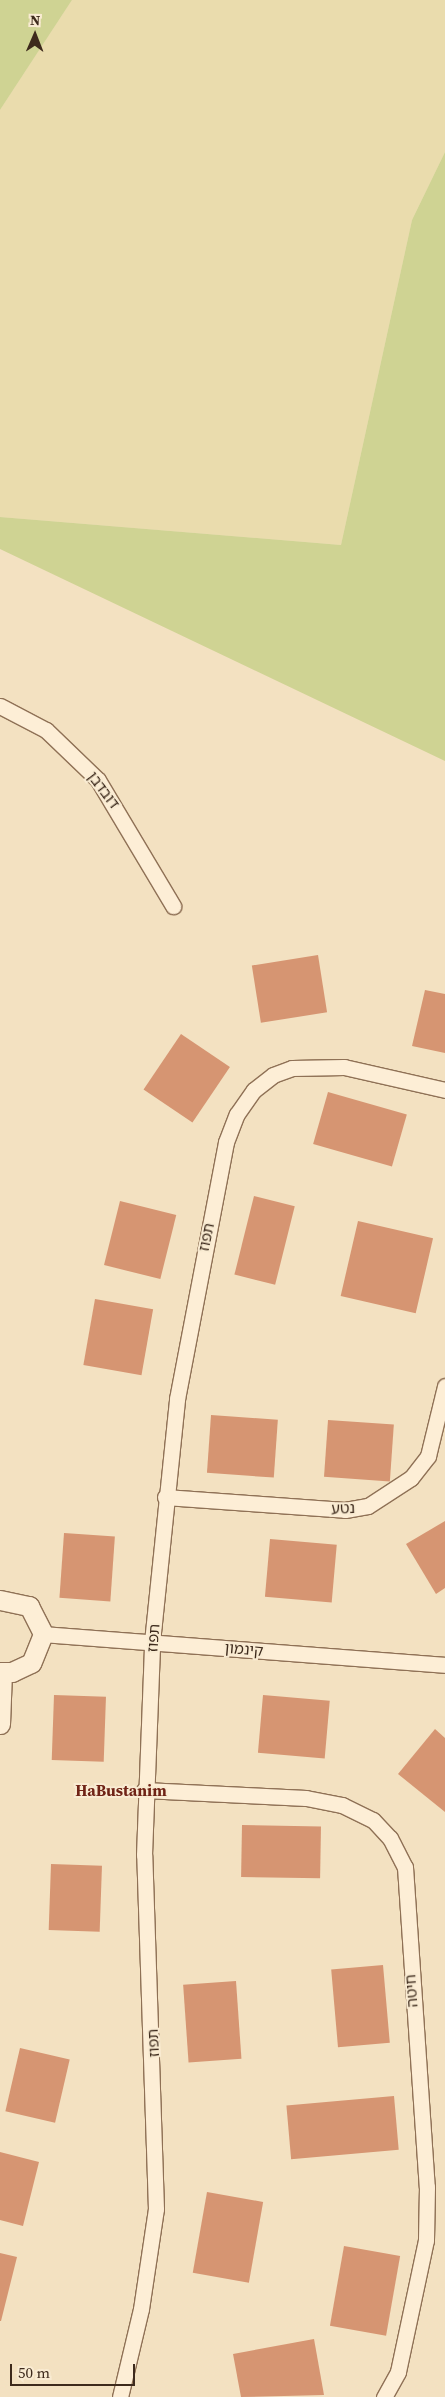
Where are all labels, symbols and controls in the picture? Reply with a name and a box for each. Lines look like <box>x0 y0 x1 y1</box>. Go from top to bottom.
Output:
north arrow <box>10 10 60 60</box>
text: N <box>30 10 41 30</box>
street label: דובדבן <box>84 768 124 812</box>
street label: תפוז <box>194 1221 218 1253</box>
street label: נטע <box>331 1499 355 1517</box>
street label: תפוז <box>143 1623 163 1653</box>
street label: קינמון <box>224 1638 264 1660</box>
district label: HaBustanim <box>75 1780 167 1800</box>
street label: חיטה <box>401 1974 421 2008</box>
street label: תפוז <box>143 2028 163 2058</box>
scale bar <box>12 2354 138 2386</box>
text: 50 m <box>18 2362 50 2383</box>

